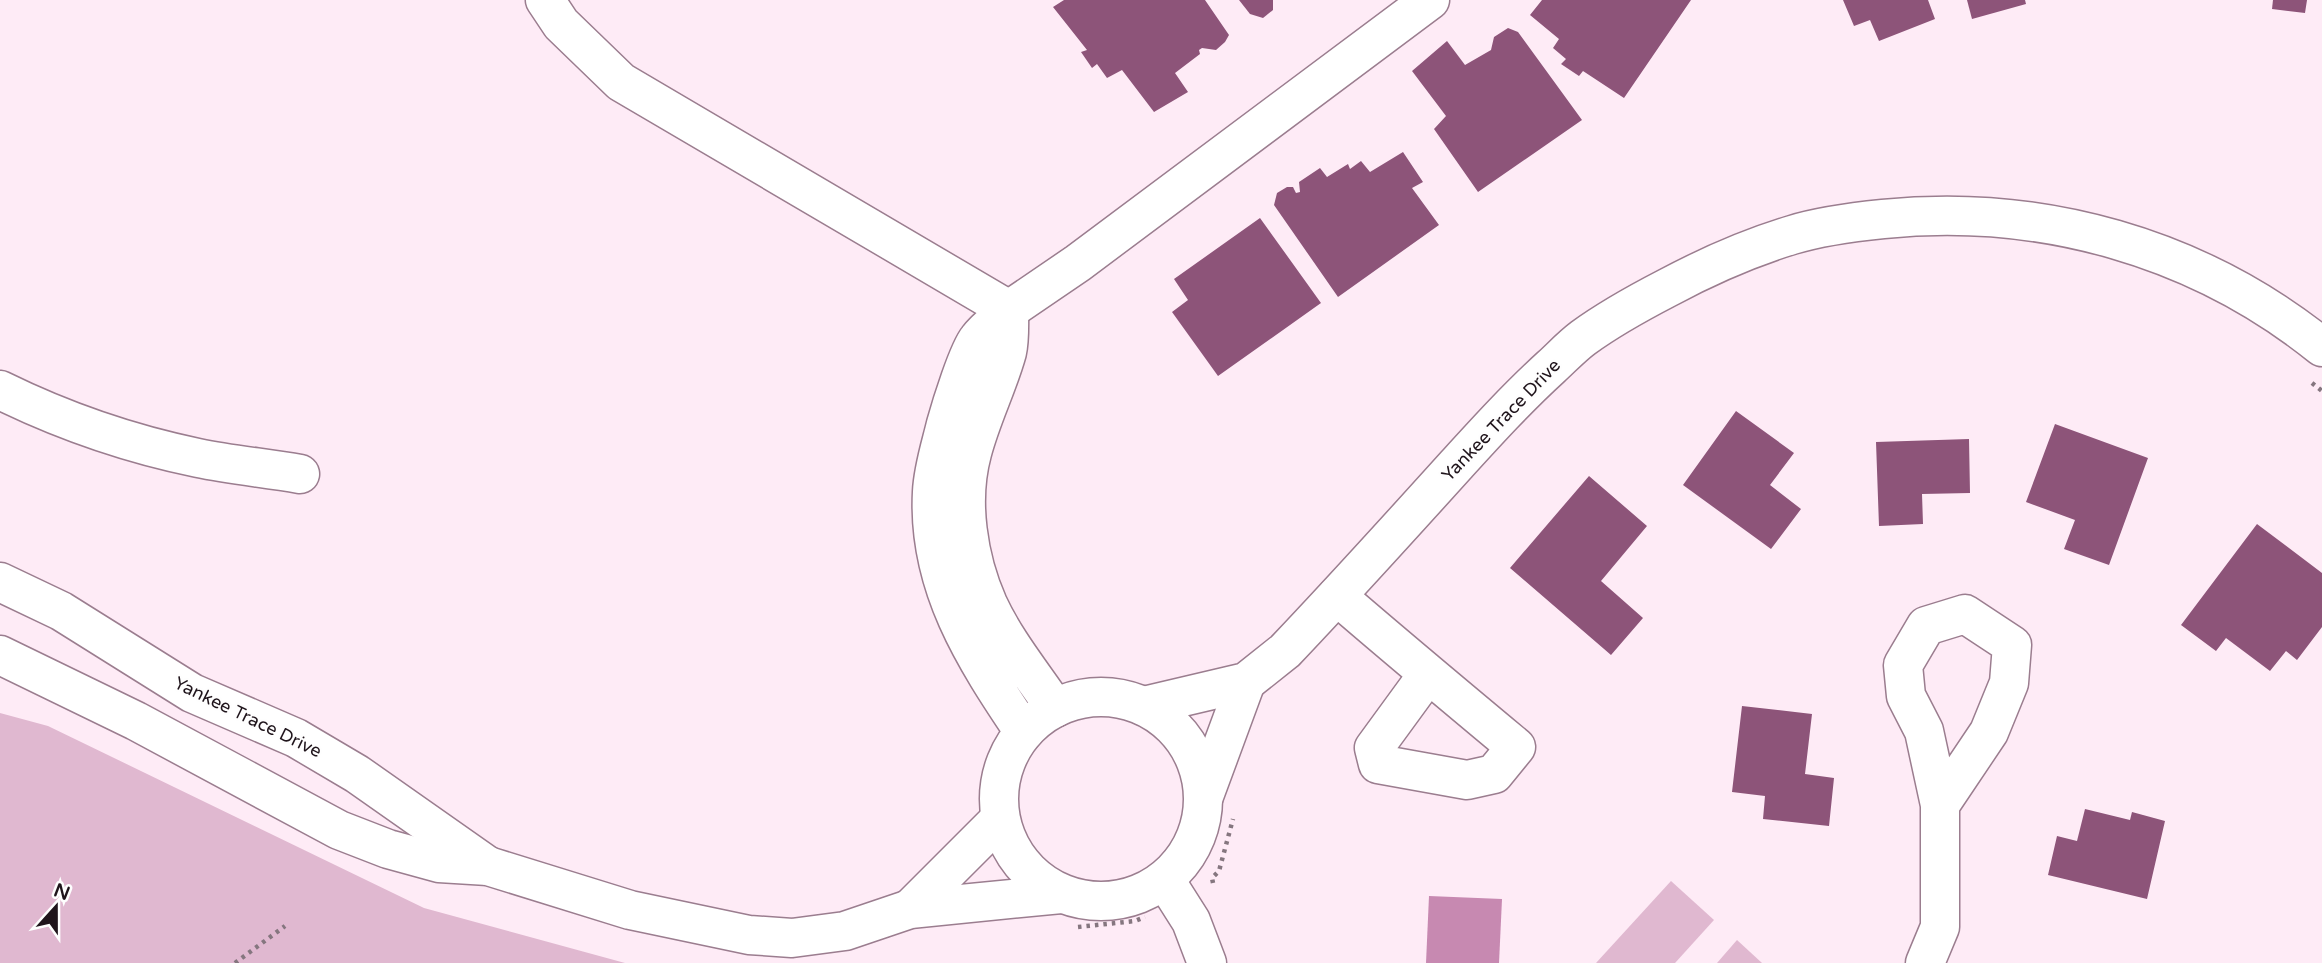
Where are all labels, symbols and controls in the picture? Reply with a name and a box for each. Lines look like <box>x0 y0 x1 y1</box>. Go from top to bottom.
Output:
street label: Yankee Trace Drive <box>1437 354 1565 486</box>
street label: Yankee Trace Drive <box>171 672 325 762</box>
north arrow <box>21 872 91 942</box>
text: N <box>51 879 73 905</box>

